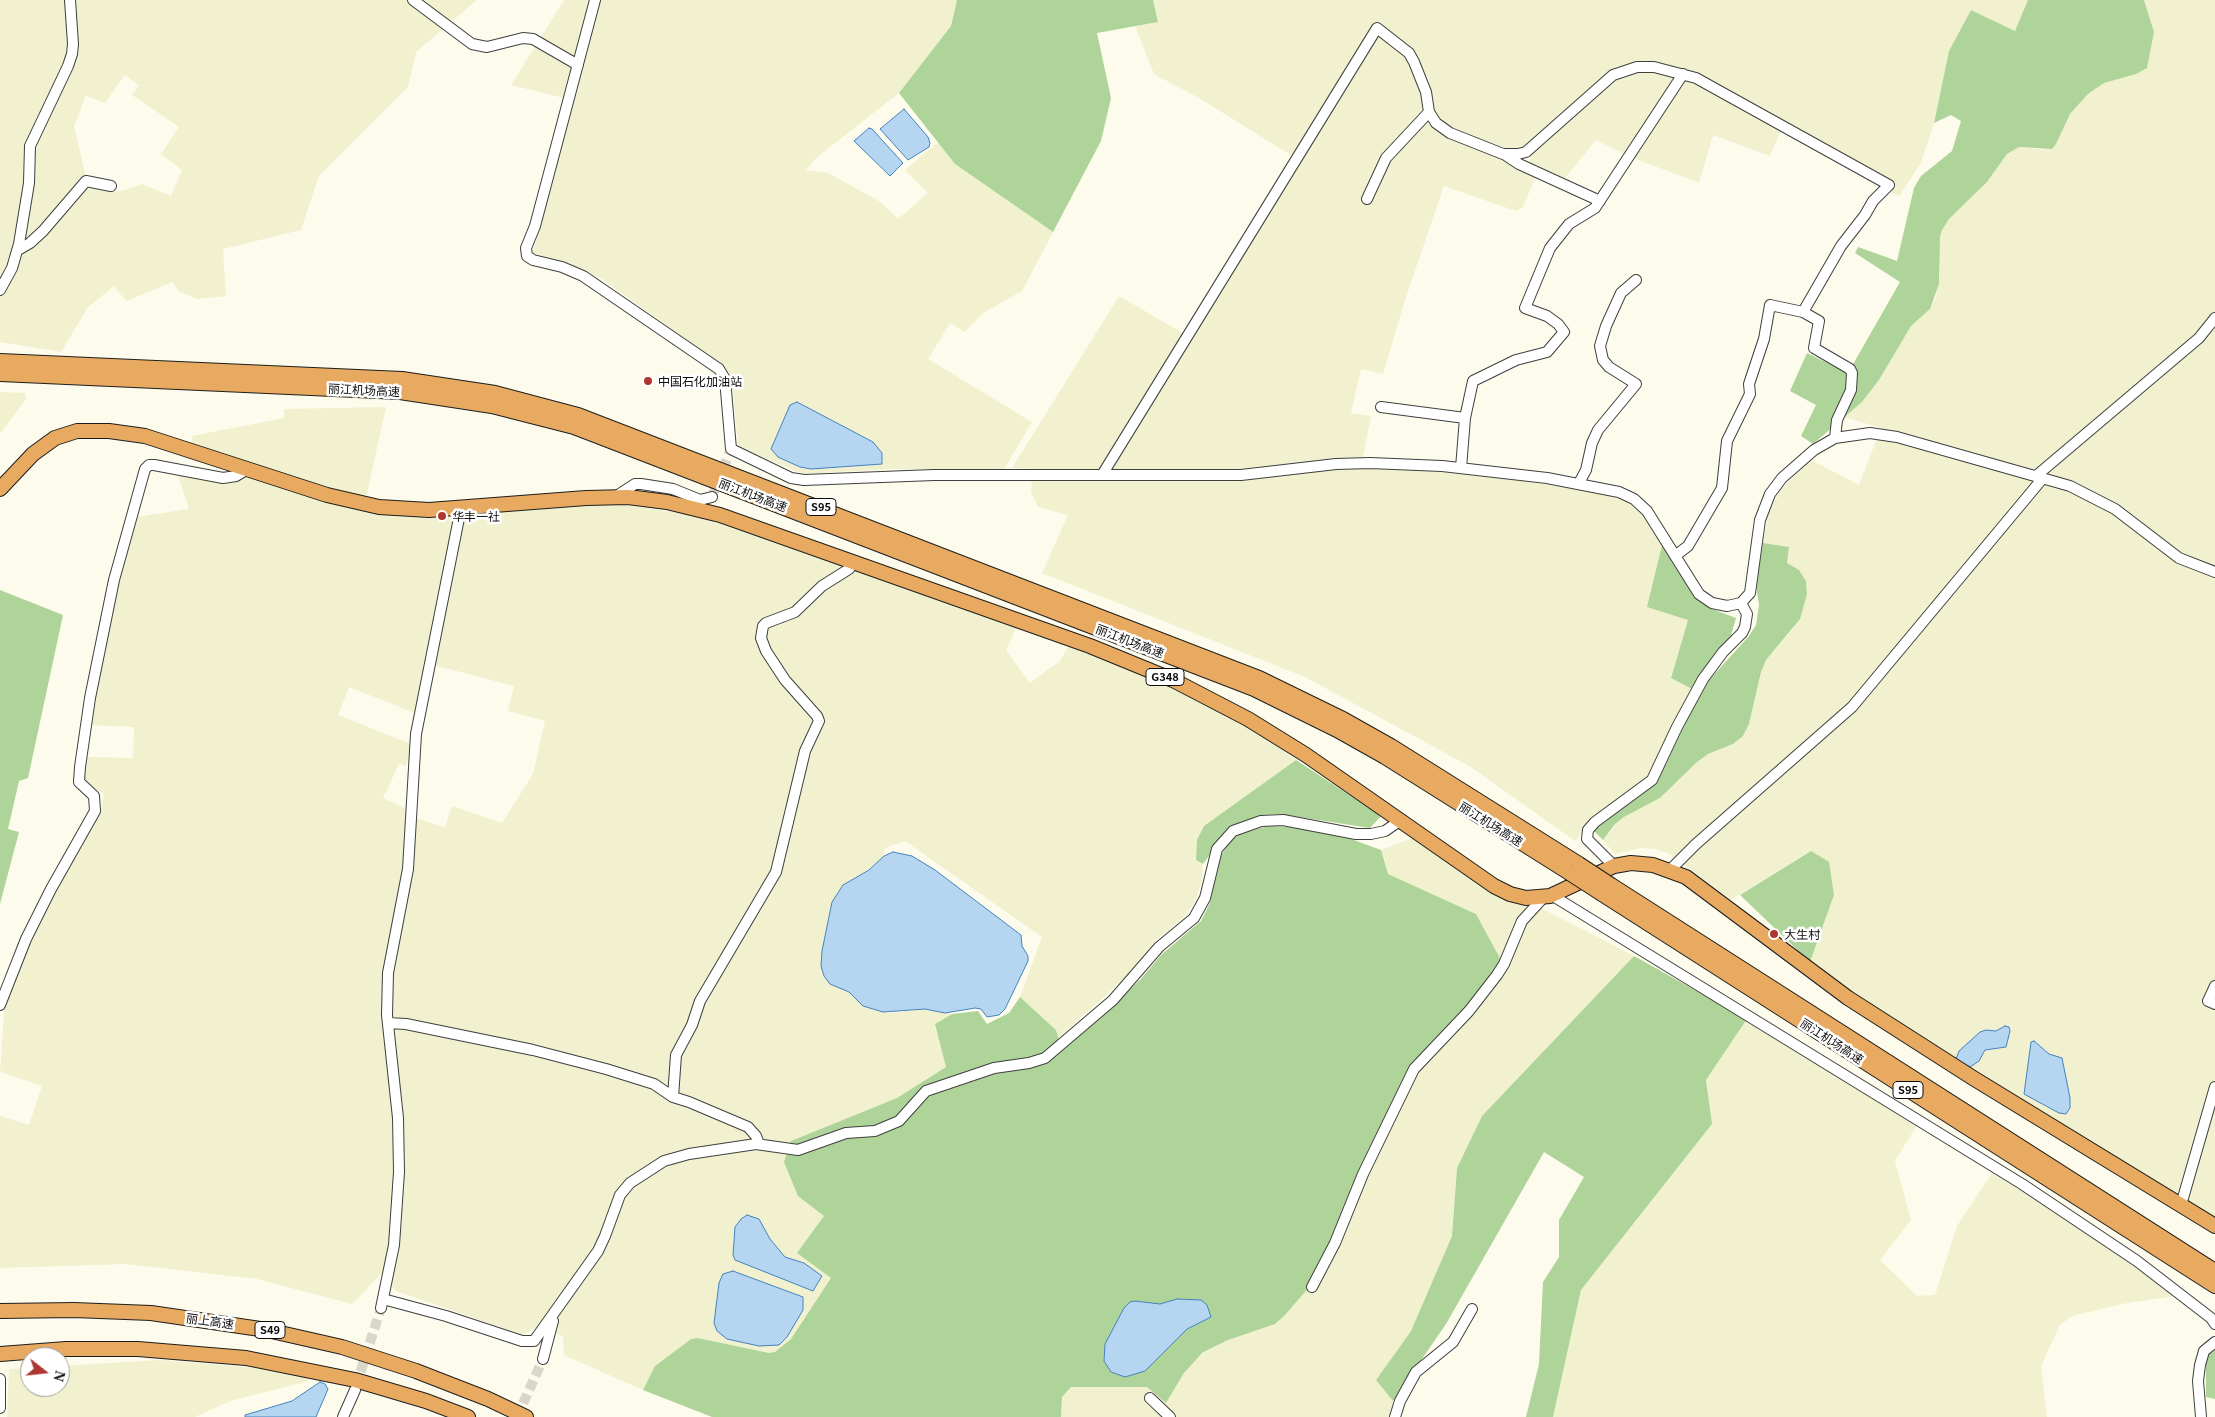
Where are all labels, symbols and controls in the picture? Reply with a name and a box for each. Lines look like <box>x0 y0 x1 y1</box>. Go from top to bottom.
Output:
place label: 中国石化加油站 <box>658 374 742 388</box>
marker: 中国石化加油站 <box>642 375 654 387</box>
street label: 丽江机场高速 <box>328 381 400 399</box>
street label: 丽江机场高速 <box>717 475 789 515</box>
road number: S95 <box>806 498 836 516</box>
place label: 华丰一社 <box>452 509 500 523</box>
marker: 华丰一社 <box>436 510 448 522</box>
street label: 丽江机场高速 <box>1094 621 1166 661</box>
road number: G348 <box>1146 669 1184 686</box>
street label: 丽江机场高速 <box>1457 799 1525 849</box>
place label: 大生村 <box>1784 927 1820 941</box>
marker: 大生村 <box>1768 928 1780 940</box>
street label: 丽江机场高速 <box>1798 1015 1866 1067</box>
road number: S95 <box>1893 1082 1923 1098</box>
street label: 丽上高速 <box>185 1311 235 1331</box>
road number: S49 <box>255 1322 285 1338</box>
north arrow <box>20 1347 70 1397</box>
text: N <box>50 1369 68 1383</box>

